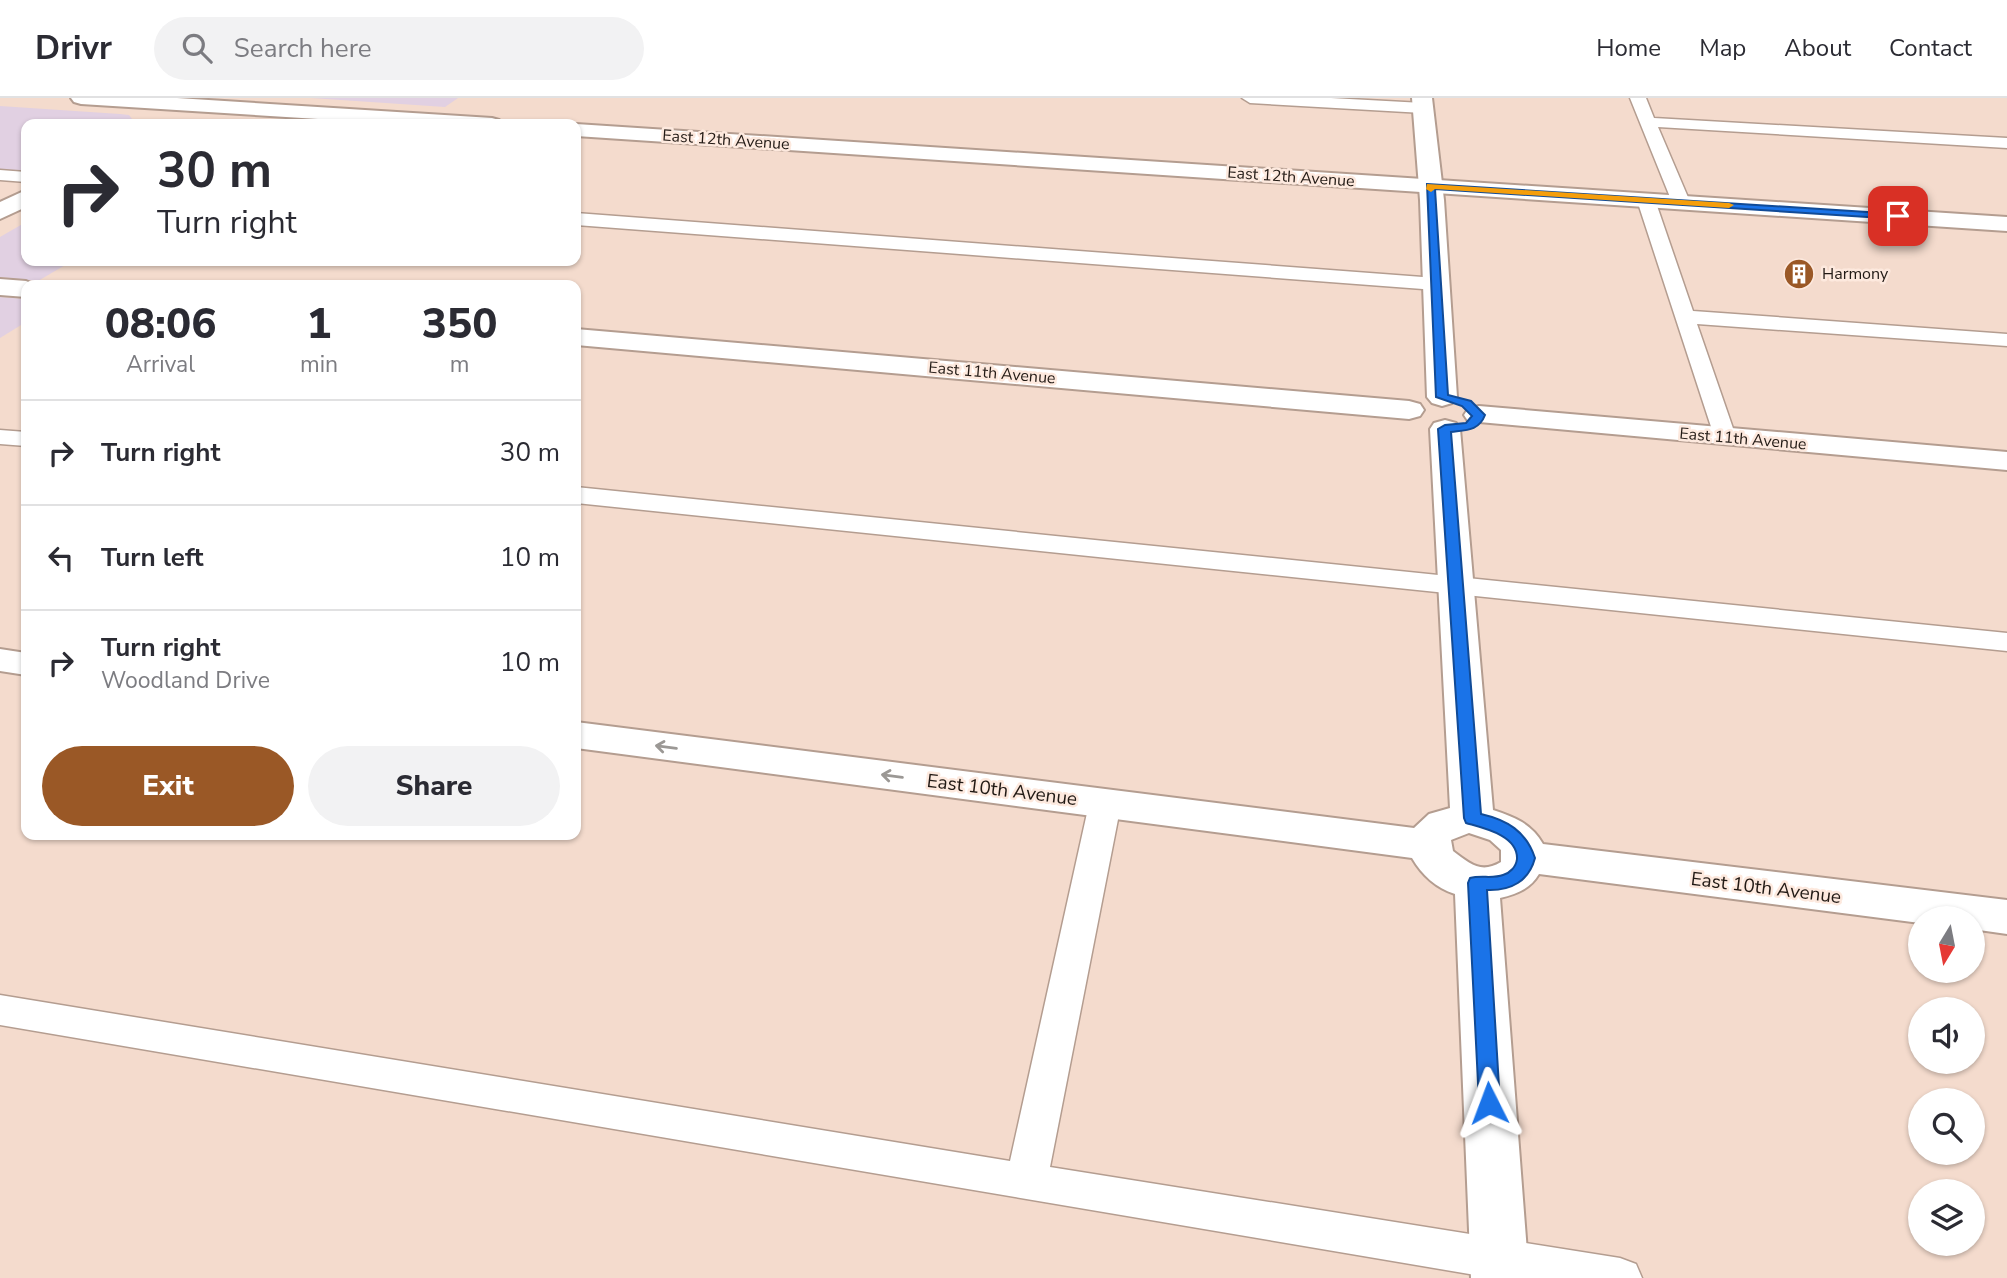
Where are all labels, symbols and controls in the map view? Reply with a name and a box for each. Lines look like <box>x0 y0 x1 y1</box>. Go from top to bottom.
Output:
search box <box>154 17 644 80</box>
text: Drivr <box>35 26 112 71</box>
icon: search <box>178 29 216 67</box>
text: Search here <box>234 31 372 66</box>
text: Home <box>1596 32 1661 64</box>
text: Map <box>1699 32 1746 64</box>
text: About <box>1784 32 1851 64</box>
text: Contact <box>1889 32 1972 64</box>
street label: East 12th Avenue <box>662 125 790 155</box>
text: 30 m <box>157 137 272 204</box>
icon: right <box>42 147 133 238</box>
street label: East 12th Avenue <box>1227 162 1355 192</box>
pin <box>1868 186 1928 246</box>
icon: arrive <box>1879 197 1917 235</box>
text: Turn right <box>157 201 297 244</box>
building icon: Harmony <box>1782 257 1816 291</box>
place label: Harmony <box>1822 263 1889 285</box>
text: 08:06 <box>105 296 216 353</box>
text: 1 <box>306 296 332 353</box>
text: 350 <box>422 296 497 353</box>
text: Arrival <box>126 349 195 380</box>
text: min <box>300 349 338 380</box>
text: m <box>450 349 469 380</box>
street label: East 11th Avenue <box>928 356 1056 390</box>
street label: East 11th Avenue <box>1679 422 1807 456</box>
icon: right <box>42 434 80 472</box>
text: Turn right <box>101 435 220 470</box>
text: 30 m <box>500 435 560 470</box>
icon: left <box>42 539 80 577</box>
text: Turn left <box>101 540 204 575</box>
text: 10 m <box>500 540 560 575</box>
text: Turn right <box>101 630 220 665</box>
icon: right <box>42 644 80 682</box>
text: 10 m <box>500 645 560 680</box>
text: Woodland Drive <box>101 665 270 696</box>
one-way arrow <box>655 740 678 753</box>
button: Exit <box>42 746 294 826</box>
button: Share <box>308 746 560 826</box>
street label: East 10th Avenue <box>925 768 1079 812</box>
one-way arrow <box>881 769 904 782</box>
street label: East 10th Avenue <box>1689 866 1843 910</box>
north arrow <box>1908 906 1984 984</box>
map controls <box>1908 906 1985 1256</box>
button: sound <box>1908 997 1985 1074</box>
position arrow <box>1452 1066 1526 1140</box>
button: search <box>1908 1088 1985 1165</box>
button: layers <box>1908 1179 1985 1256</box>

